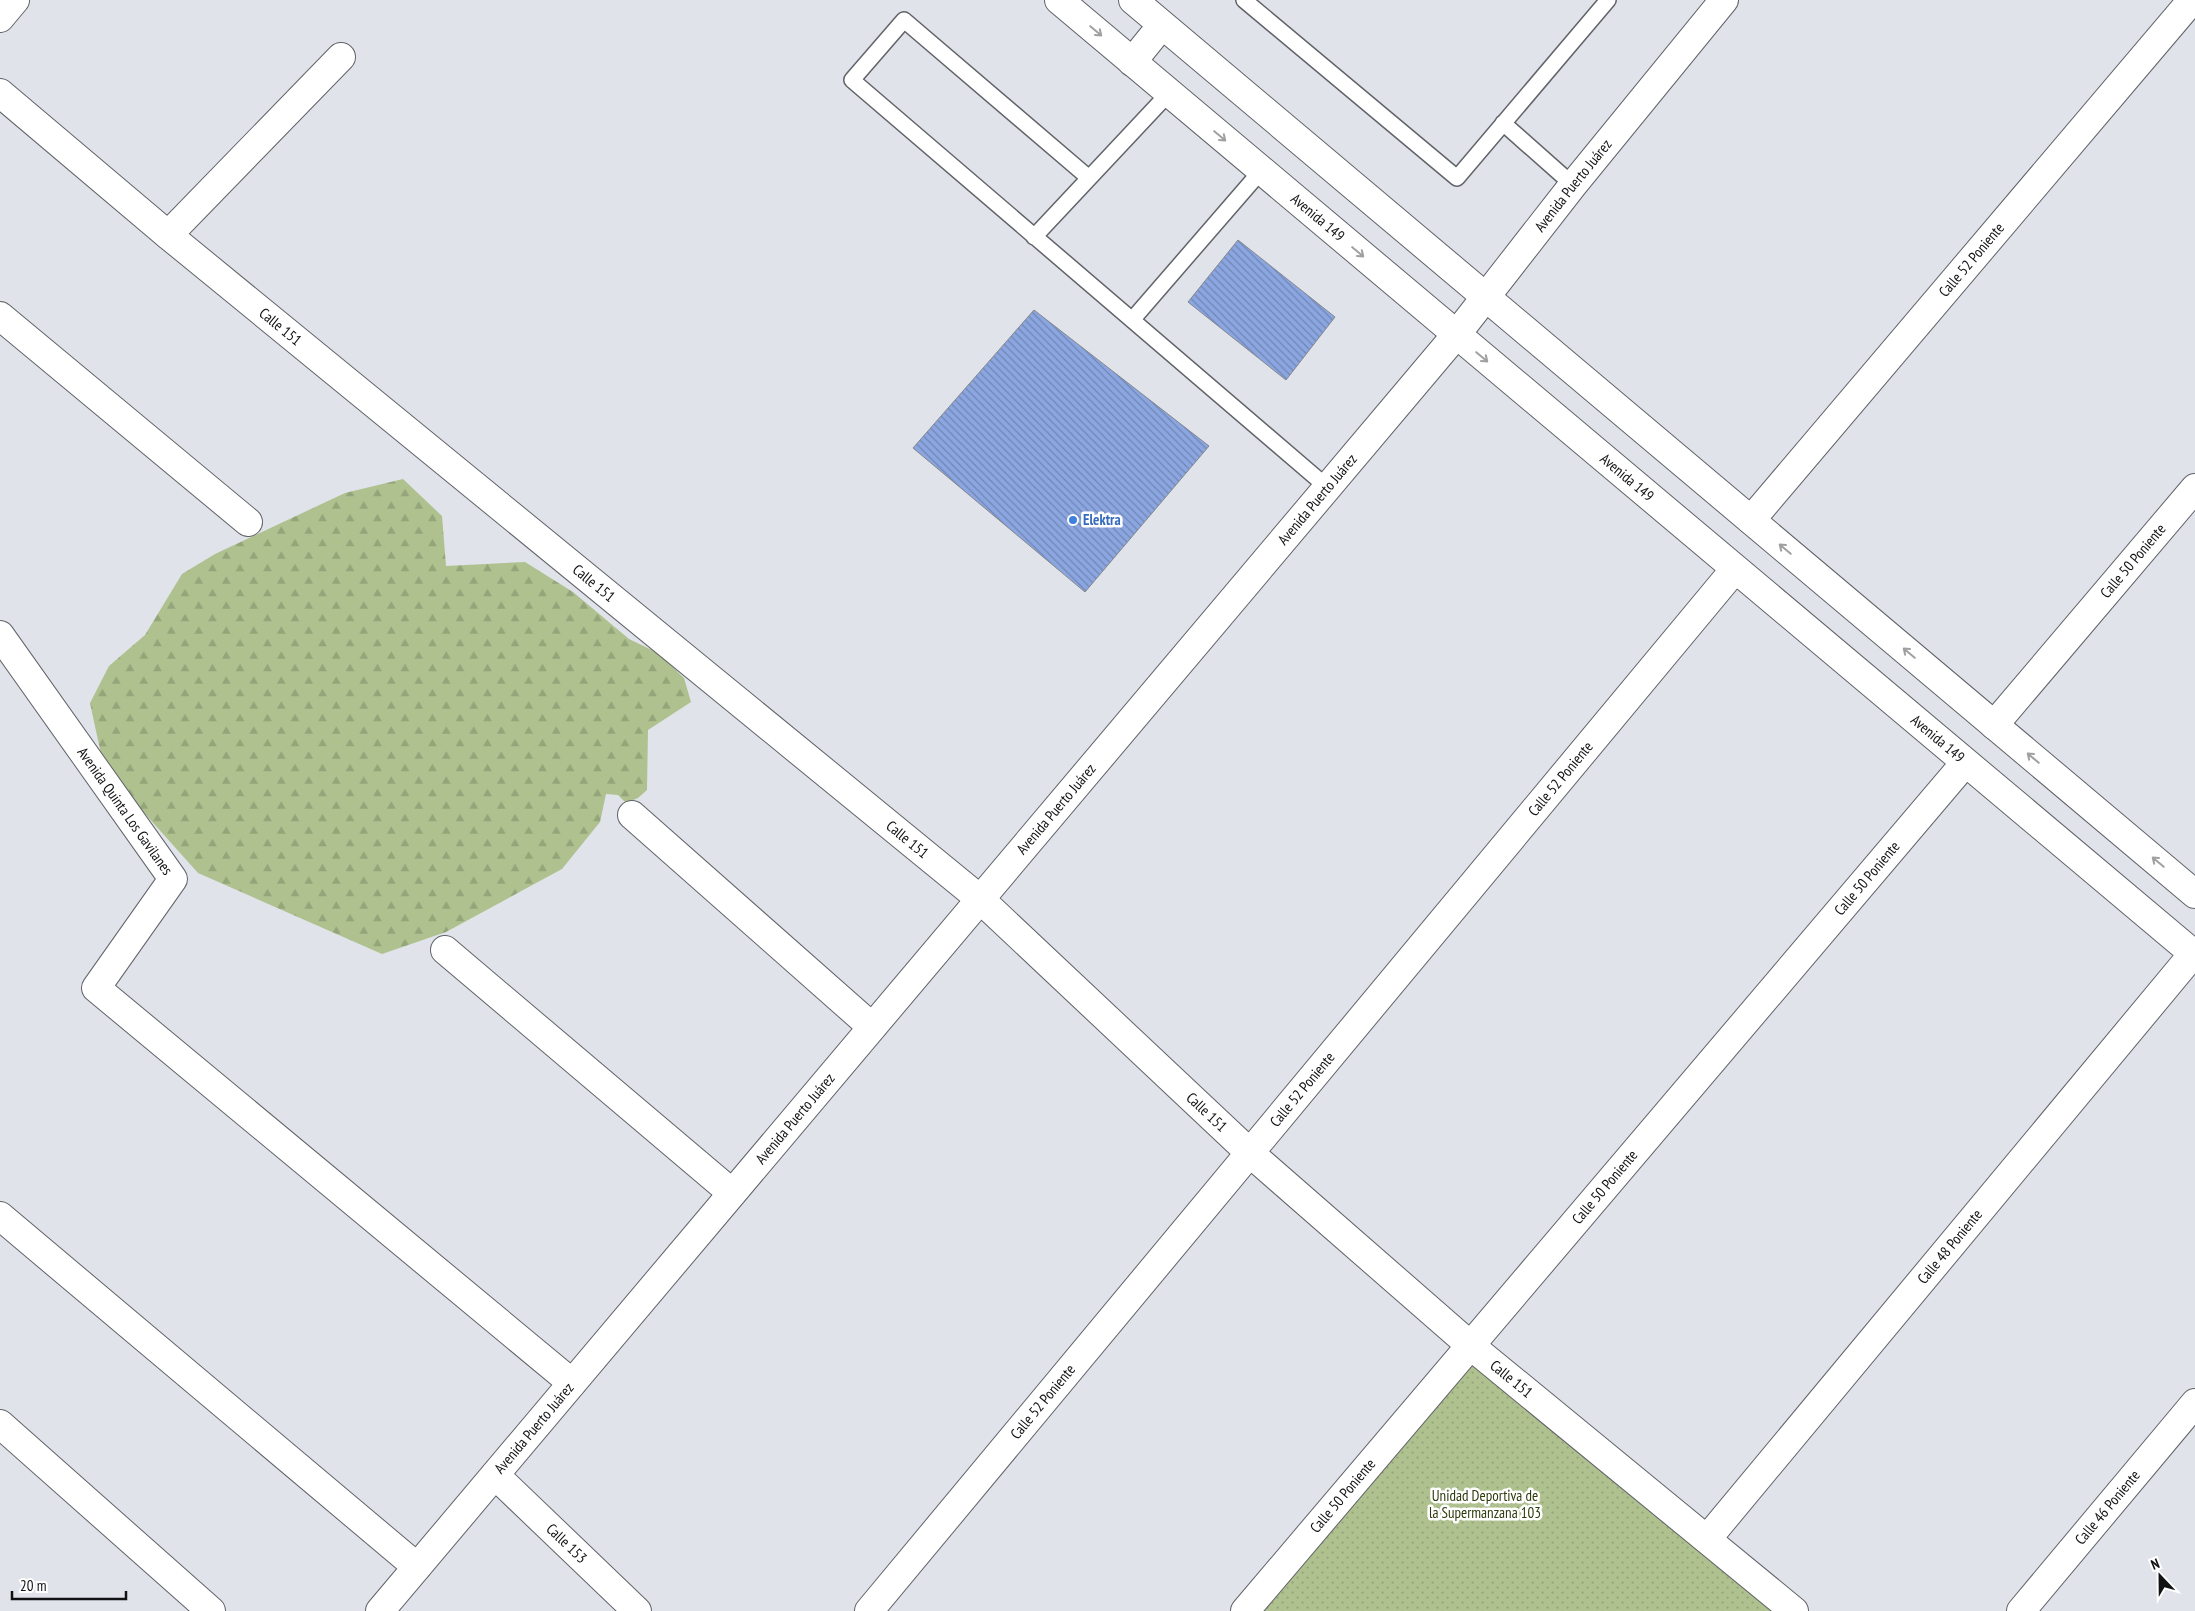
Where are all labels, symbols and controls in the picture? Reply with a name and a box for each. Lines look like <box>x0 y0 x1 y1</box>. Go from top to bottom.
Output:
one-way arrow <box>1089 26 1102 37</box>
one-way arrow <box>1213 130 1226 141</box>
street label: Avenida Puerto Juárez <box>1530 135 1616 235</box>
street label: Avenida 149 <box>1287 189 1349 245</box>
street label: Calle 52 Poniente <box>1934 219 2008 301</box>
one-way arrow <box>1351 246 1364 257</box>
street label: Calle 151 <box>255 303 306 349</box>
one-way arrow <box>1476 351 1489 362</box>
street label: Avenida 149 <box>1596 449 1658 505</box>
street label: Avenida Puerto Juárez <box>1273 450 1361 549</box>
place label: Elektra <box>1083 510 1121 529</box>
marker: Elektra <box>1067 514 1079 526</box>
street label: Calle 50 Poniente <box>2096 520 2170 602</box>
one-way arrow <box>1778 543 1791 554</box>
street label: Calle 151 <box>569 560 619 606</box>
one-way arrow <box>1903 648 1916 659</box>
street label: Avenida 149 <box>1907 710 1969 766</box>
street label: Calle 52 Poniente <box>1524 737 1597 820</box>
street label: Avenida Quinta Los Gavilanes <box>74 743 177 879</box>
one-way arrow <box>2027 752 2040 763</box>
street label: Avenida Puerto Juárez <box>1012 759 1100 858</box>
street label: Calle 151 <box>882 816 933 862</box>
street label: Calle 50 Poniente <box>1830 837 1903 919</box>
one-way arrow <box>2151 857 2164 868</box>
street label: Calle 52 Poniente <box>1265 1048 1339 1131</box>
street label: Avenida Puerto Juárez <box>751 1069 839 1168</box>
street label: Calle 151 <box>1182 1088 1231 1136</box>
street label: Calle 50 Poniente <box>1568 1146 1641 1228</box>
street label: Calle 48 Poniente <box>1913 1205 1986 1288</box>
street label: Calle 151 <box>1486 1356 1537 1402</box>
street label: Calle 52 Poniente <box>1006 1360 1079 1443</box>
street label: Avenida Puerto Juárez <box>490 1379 577 1477</box>
street label: Calle 50 Poniente <box>1305 1455 1379 1537</box>
street label: Calle 46 Poniente <box>2071 1466 2144 1548</box>
park label: Unidad Deportiva de la Supermanzana 103 <box>1429 1486 1541 1522</box>
street label: Calle 153 <box>542 1519 591 1567</box>
north arrow <box>2135 1551 2185 1601</box>
text: N <box>2148 1554 2162 1574</box>
scale bar <box>12 1568 126 1600</box>
text: 20 m <box>20 1576 46 1595</box>

